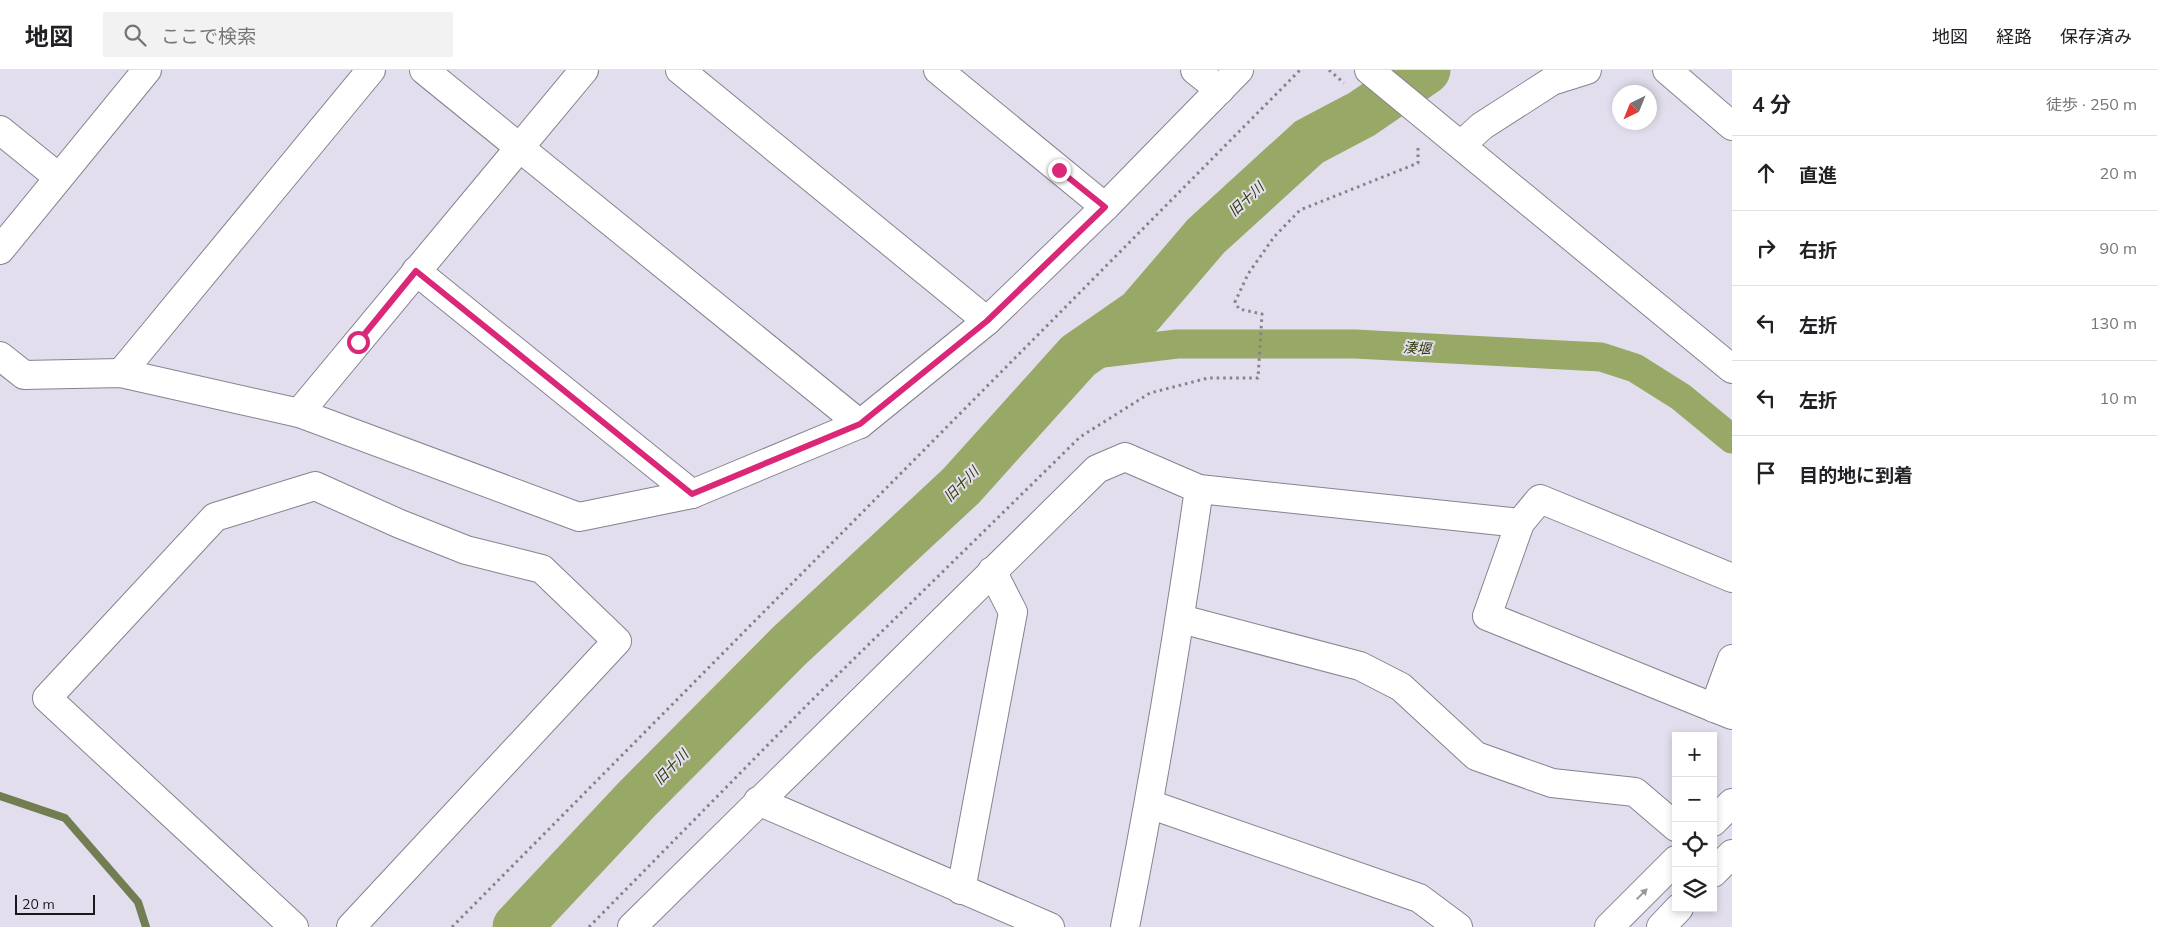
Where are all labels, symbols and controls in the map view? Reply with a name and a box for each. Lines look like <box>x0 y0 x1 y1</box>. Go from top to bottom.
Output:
search box <box>103 12 453 57</box>
text: 地図 <box>25 21 73 51</box>
icon: search <box>121 21 149 49</box>
text: ここで検索 <box>161 24 256 48</box>
text: 地図 <box>1932 25 1968 48</box>
text: 経路 <box>1996 25 2032 48</box>
text: 保存済み <box>2060 25 2132 48</box>
north arrow <box>1612 85 1657 130</box>
text: 4 分 <box>1752 91 1791 117</box>
text: 徒歩 · 250 m <box>2046 94 2137 114</box>
route end <box>1048 159 1071 182</box>
icon: ahead <box>1752 159 1780 187</box>
text: 直進 <box>1799 163 1837 187</box>
text: 20 m <box>2100 163 2137 183</box>
water label: 旧十川 <box>1225 177 1269 220</box>
icon: right <box>1752 234 1780 262</box>
text: 右折 <box>1799 238 1837 262</box>
text: 90 m <box>2100 238 2137 258</box>
icon: left <box>1752 309 1780 337</box>
text: 左折 <box>1799 313 1837 337</box>
text: 130 m <box>2090 313 2137 333</box>
route start <box>347 331 370 354</box>
water label: 湊堰 <box>1403 338 1434 358</box>
icon: left <box>1752 384 1780 412</box>
text: 左折 <box>1799 388 1837 412</box>
text: 10 m <box>2100 388 2137 408</box>
icon: arrive <box>1752 459 1780 487</box>
water label: 旧十川 <box>940 461 984 505</box>
text: 目的地に到着 <box>1799 463 1913 487</box>
map controls <box>1672 732 1717 912</box>
button: + <box>1672 732 1717 777</box>
water label: 旧十川 <box>650 744 693 788</box>
button: − <box>1672 777 1717 822</box>
button: locate <box>1672 822 1717 867</box>
button: layers <box>1672 867 1717 912</box>
one-way arrow <box>1636 888 1648 900</box>
scale bar <box>15 892 95 915</box>
text: 20 m <box>22 895 55 913</box>

